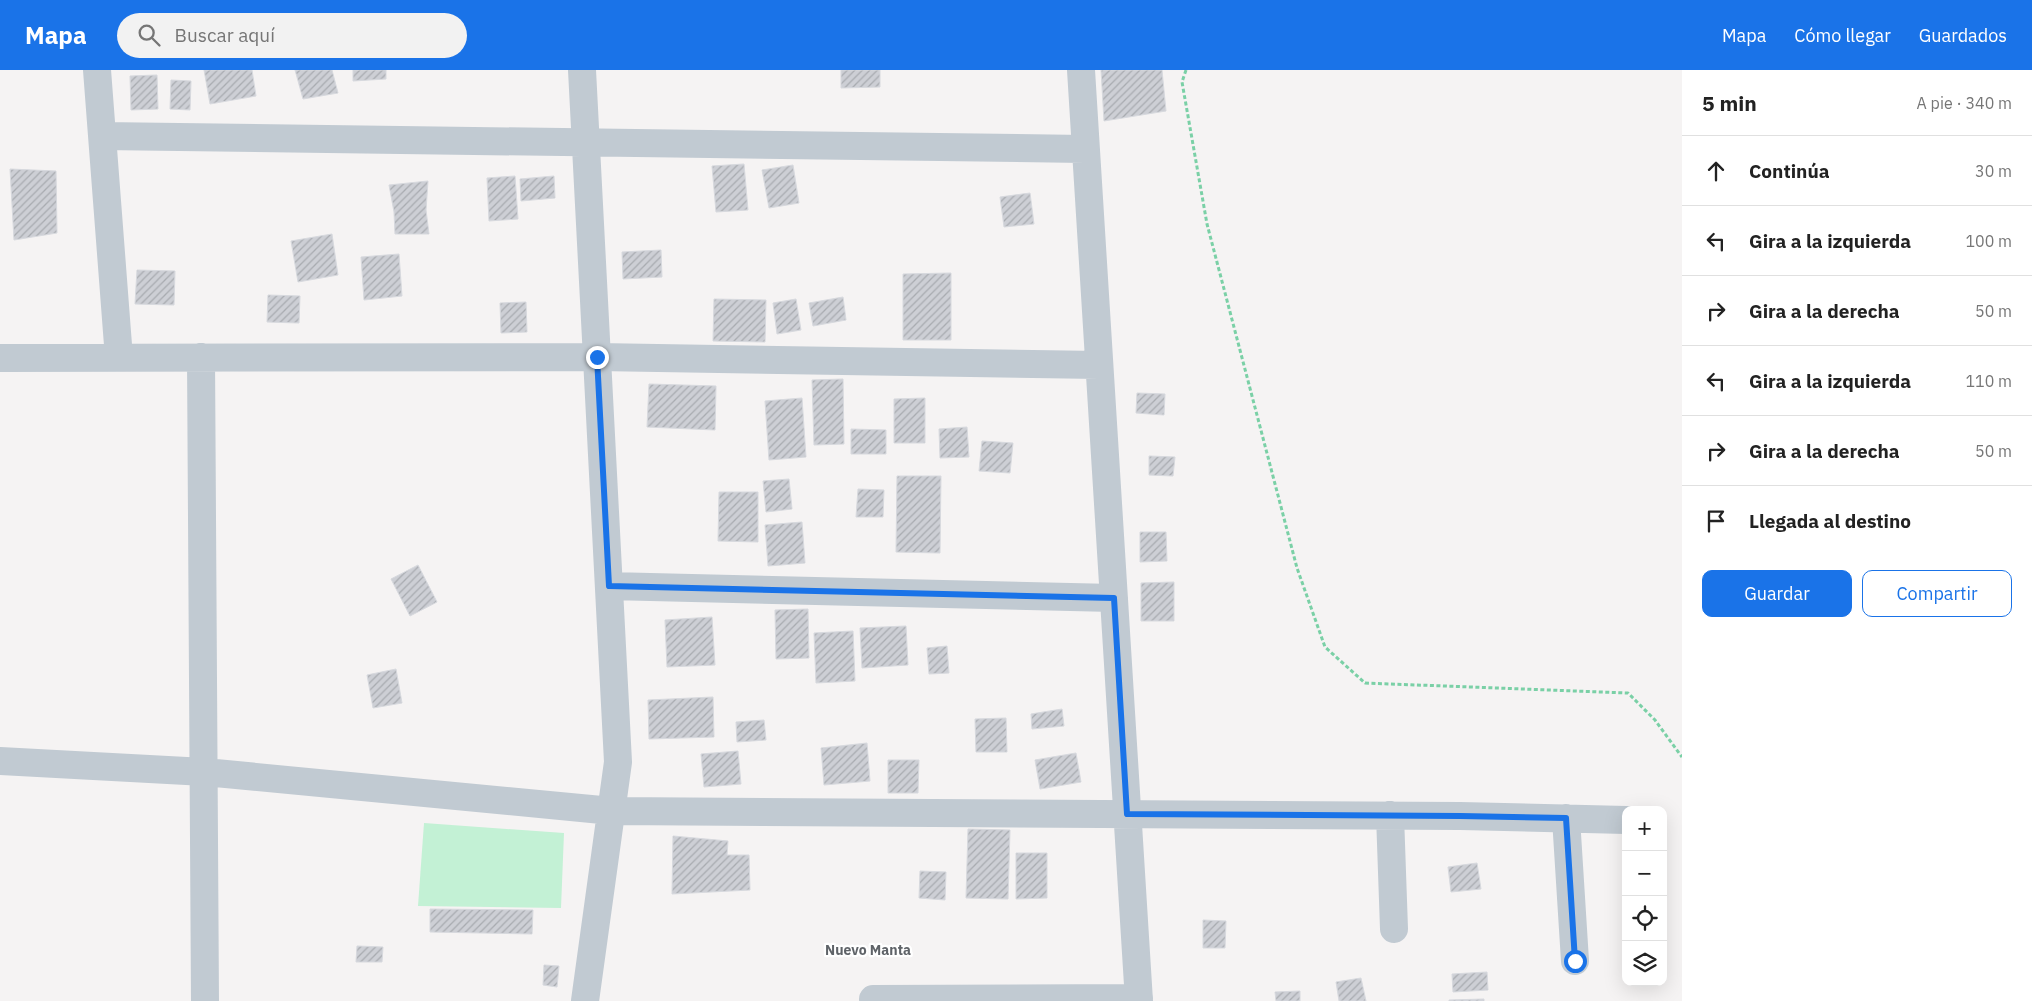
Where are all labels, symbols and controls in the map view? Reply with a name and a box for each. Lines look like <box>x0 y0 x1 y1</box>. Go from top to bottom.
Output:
search box <box>117 13 467 58</box>
text: Mapa <box>25 19 87 51</box>
icon: search <box>135 21 163 49</box>
text: Buscar aquí <box>175 23 275 47</box>
text: Mapa <box>1722 24 1766 47</box>
text: Cómo llegar <box>1794 24 1891 47</box>
text: Guardados <box>1919 24 2007 47</box>
text: 5 min <box>1702 89 1757 117</box>
text: A pie · 340 m <box>1917 93 2012 113</box>
icon: ahead <box>1702 157 1730 185</box>
text: Continúa <box>1749 159 1830 183</box>
text: 30 m <box>1975 161 2012 181</box>
icon: left <box>1702 227 1730 255</box>
text: Gira a la izquierda <box>1749 229 1911 253</box>
text: 100 m <box>1965 231 2012 251</box>
icon: right <box>1702 297 1730 325</box>
text: Gira a la derecha <box>1749 299 1900 323</box>
text: 50 m <box>1975 301 2012 321</box>
route end <box>586 346 609 369</box>
icon: left <box>1702 367 1730 395</box>
text: Gira a la izquierda <box>1749 369 1911 393</box>
text: 110 m <box>1965 371 2012 391</box>
icon: right <box>1702 437 1730 465</box>
text: Gira a la derecha <box>1749 439 1900 463</box>
text: 50 m <box>1975 441 2012 461</box>
icon: arrive <box>1702 507 1730 535</box>
text: Llegada al destino <box>1749 509 1911 533</box>
button: Guardar <box>1702 570 1852 617</box>
button: Compartir <box>1862 570 2012 617</box>
map controls <box>1622 806 1667 986</box>
button: + <box>1622 806 1667 851</box>
button: − <box>1622 851 1667 896</box>
button: locate <box>1622 896 1667 941</box>
district label: Nuevo Manta <box>825 941 911 959</box>
button: layers <box>1622 941 1667 986</box>
route start <box>1564 950 1587 973</box>

